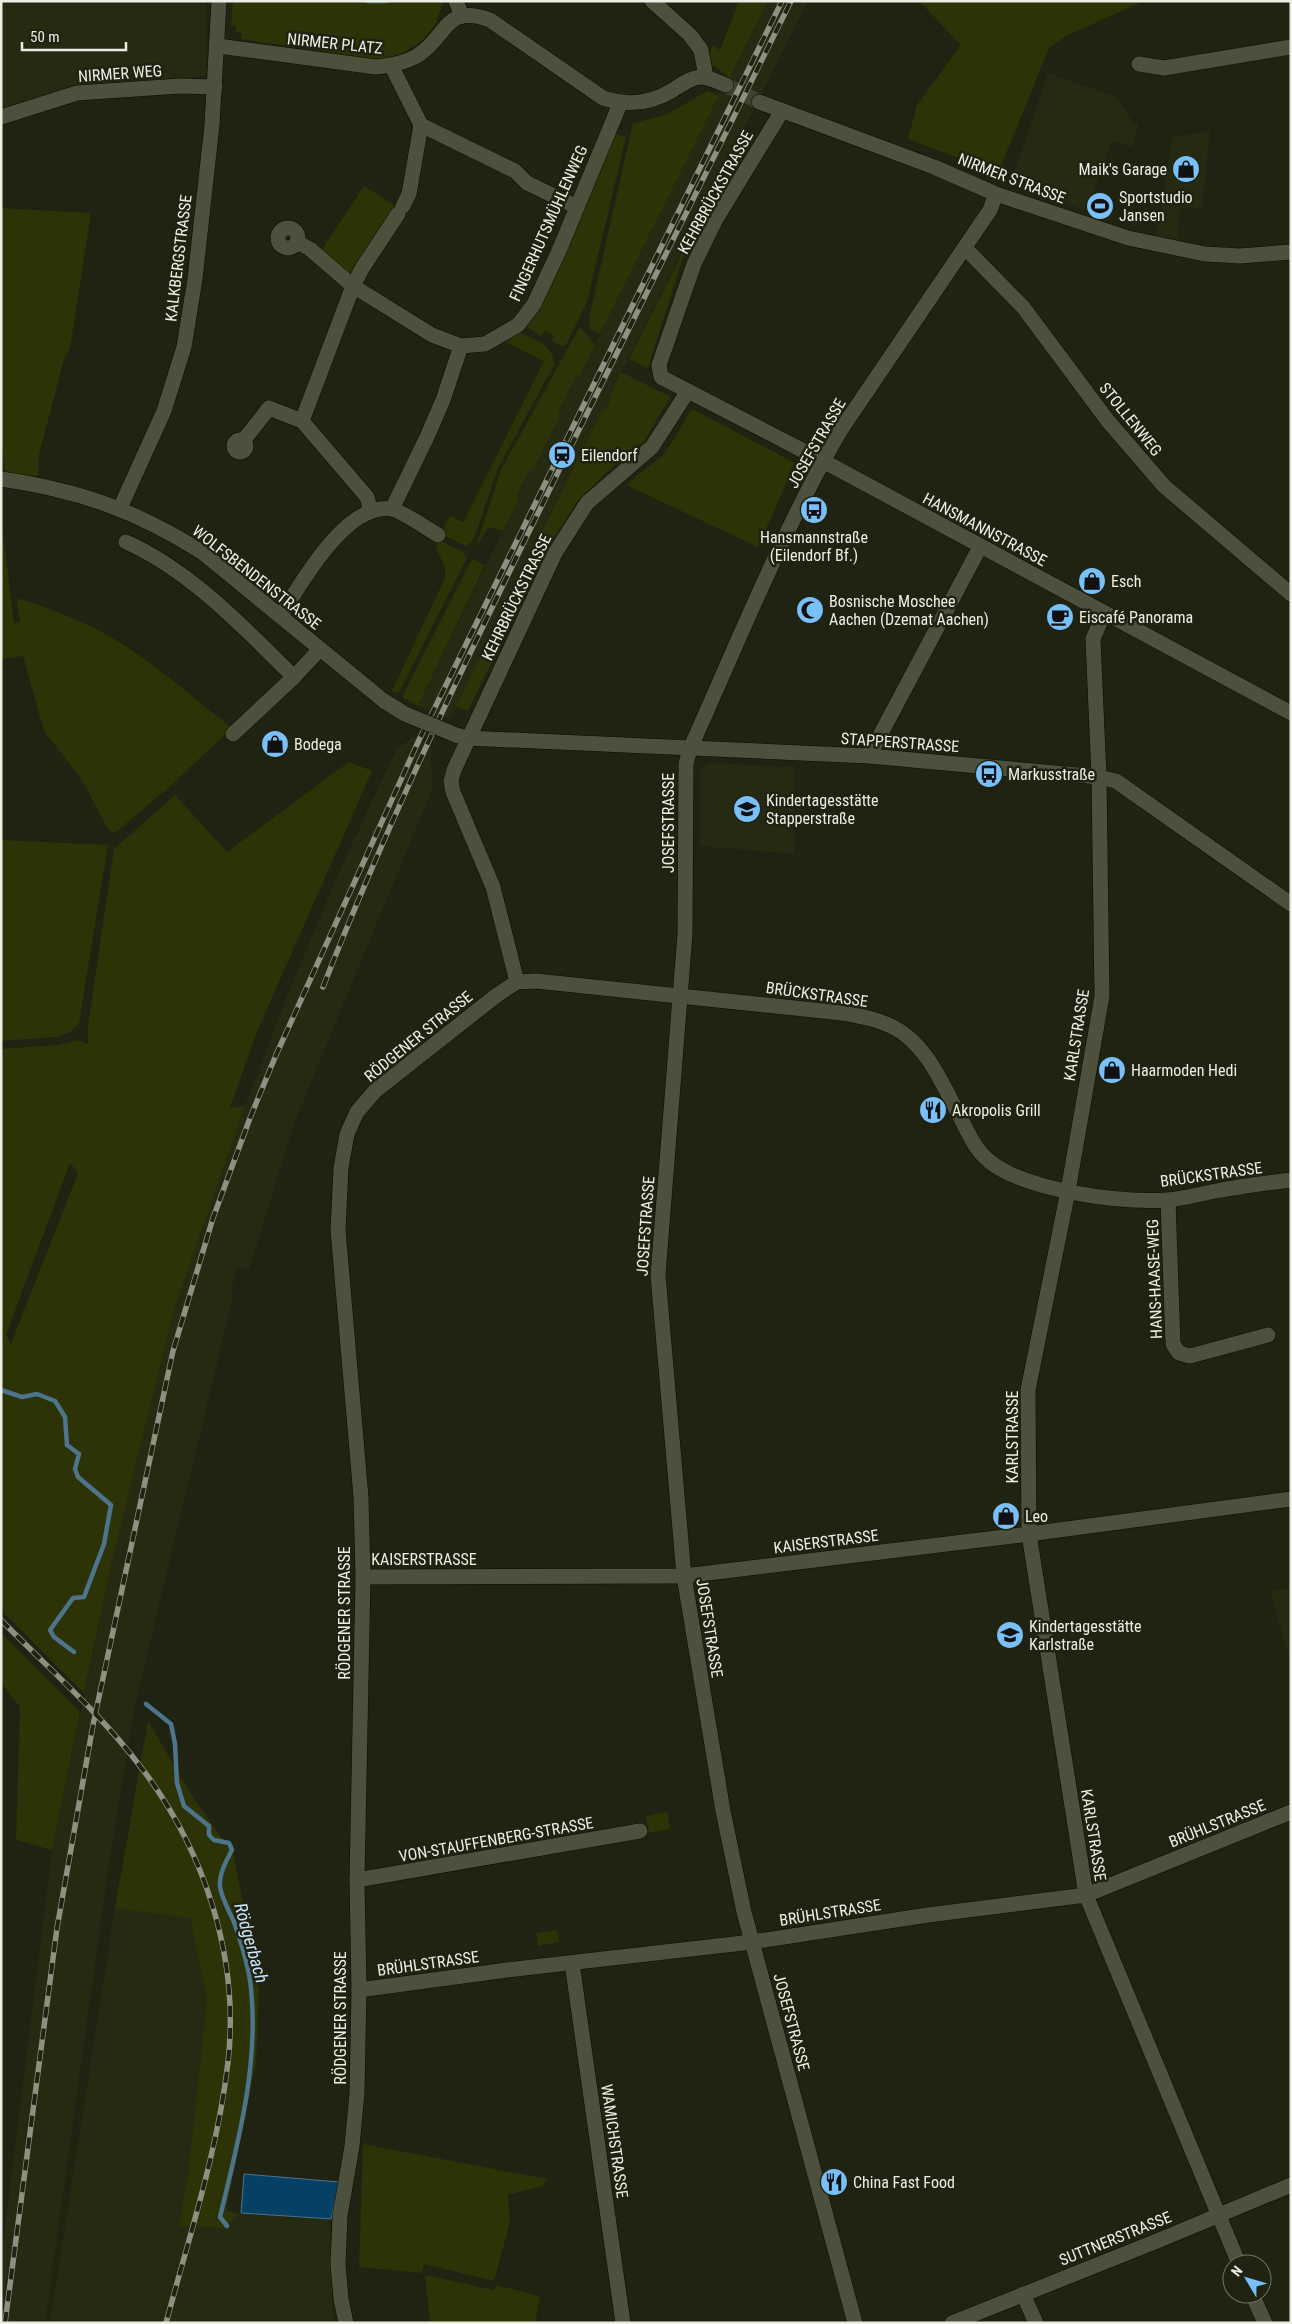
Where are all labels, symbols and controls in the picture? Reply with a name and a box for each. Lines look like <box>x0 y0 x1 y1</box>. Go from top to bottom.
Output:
scale bar <box>22 20 126 52</box>
text: 50 m <box>30 28 60 46</box>
street label: NIRMER PLATZ <box>286 29 384 58</box>
street label: NIRMER WEG <box>77 61 163 86</box>
street label: KEHRBRÜCKSTRASSE <box>674 127 757 257</box>
street label: FINGERHUTSMÜHLENWEG <box>505 142 592 304</box>
street label: NIRMER STRASSE <box>955 149 1068 208</box>
shop icon: Maik's Garage <box>1171 154 1201 184</box>
place label: Maik's Garage <box>1078 160 1167 179</box>
place label: Sportstudio Jansen <box>1119 188 1193 225</box>
sports icon: Sportstudio Jansen <box>1085 191 1115 221</box>
street label: KALKBERGSTRASSE <box>161 193 196 323</box>
street label: STOLLENWEG <box>1095 379 1166 460</box>
street label: JOSEFSTRASSE <box>783 395 850 491</box>
station icon: Eilendorf <box>547 440 577 470</box>
place label: Eilendorf <box>581 446 638 465</box>
street label: HANSMANNSTRASSE <box>920 489 1050 570</box>
bus stop icon: Hansmannstraße (Eilendorf Bf.) <box>799 495 829 525</box>
street label: WOLFSBENDENSTRASSE <box>189 521 325 634</box>
place label: Hansmannstraße (Eilendorf Bf.) <box>760 528 868 565</box>
street label: KEHRBRÜCKSTRASSE <box>478 531 555 663</box>
shop icon: Esch <box>1077 566 1107 596</box>
place label: Esch <box>1111 572 1141 591</box>
place label: Bosnische Moschee Aachen (Dzemat Aachen) <box>829 592 989 629</box>
mosque icon: Bosnische Moschee Aachen (Dzemat Aachen) <box>795 595 825 625</box>
cafe icon: Eiscafé Panorama <box>1045 602 1075 632</box>
place label: Eiscafé Panorama <box>1079 608 1193 627</box>
shop icon: Bodega <box>260 729 290 759</box>
street label: STAPPERSTRASSE <box>840 729 960 756</box>
place label: Bodega <box>294 735 342 754</box>
bus stop icon: Markusstraße <box>974 759 1004 789</box>
place label: Markusstraße <box>1008 765 1095 784</box>
street label: JOSEFSTRASSE <box>659 773 678 873</box>
place label: Kindertagesstätte Stapperstraße <box>766 791 879 828</box>
school or university icon: Kindertagesstätte Stapperstraße <box>732 794 762 824</box>
street label: BRÜCKSTRASSE <box>765 978 869 1011</box>
street label: RÖDGENER STRASSE <box>360 987 476 1086</box>
street label: KARLSTRASSE <box>1060 988 1093 1082</box>
shop icon: Haarmoden Hedi <box>1097 1055 1127 1085</box>
place label: Haarmoden Hedi <box>1131 1061 1237 1080</box>
restaurant icon: Akropolis Grill <box>918 1095 948 1125</box>
place label: Akropolis Grill <box>952 1101 1041 1120</box>
street label: BRÜCKSTRASSE <box>1159 1158 1263 1191</box>
street label: JOSEFSTRASSE <box>633 1175 658 1277</box>
street label: HANS-HAASE-WEG <box>1143 1219 1166 1339</box>
street label: KARLSTRASSE <box>1003 1390 1022 1483</box>
shop icon: Leo <box>991 1501 1021 1531</box>
place label: Leo <box>1025 1507 1048 1526</box>
street label: KAISERSTRASSE <box>772 1526 880 1557</box>
street label: RÖDGENER STRASSE <box>335 1546 354 1680</box>
street label: KAISERSTRASSE <box>371 1550 477 1569</box>
street label: JOSEFSTRASSE <box>692 1577 727 1679</box>
place label: Kindertagesstätte Karlstraße <box>1029 1617 1142 1654</box>
school or university icon: Kindertagesstätte Karlstraße <box>995 1620 1025 1650</box>
street label: KARLSTRASSE <box>1077 1788 1110 1883</box>
street label: BRÜHLSTRASSE <box>1166 1795 1268 1851</box>
street label: VON-STAUFFENBERG-STRASSE <box>397 1813 595 1866</box>
street label: BRÜHLSTRASSE <box>778 1895 882 1930</box>
water label: Rödgerbach <box>230 1900 273 1985</box>
street label: BRÜHLSTRASSE <box>376 1947 480 1980</box>
street label: RÖDGENER STRASSE <box>331 1951 350 2085</box>
street label: JOSEFSTRASSE <box>769 1971 814 2073</box>
street label: WAMICHSTRASSE <box>597 2083 632 2199</box>
restaurant icon: China Fast Food <box>819 2167 849 2197</box>
place label: China Fast Food <box>853 2173 955 2192</box>
street label: SUTTNERSTRASSE <box>1056 2207 1174 2270</box>
north arrow <box>1222 2254 1272 2304</box>
text: N <box>1228 2263 1246 2279</box>

